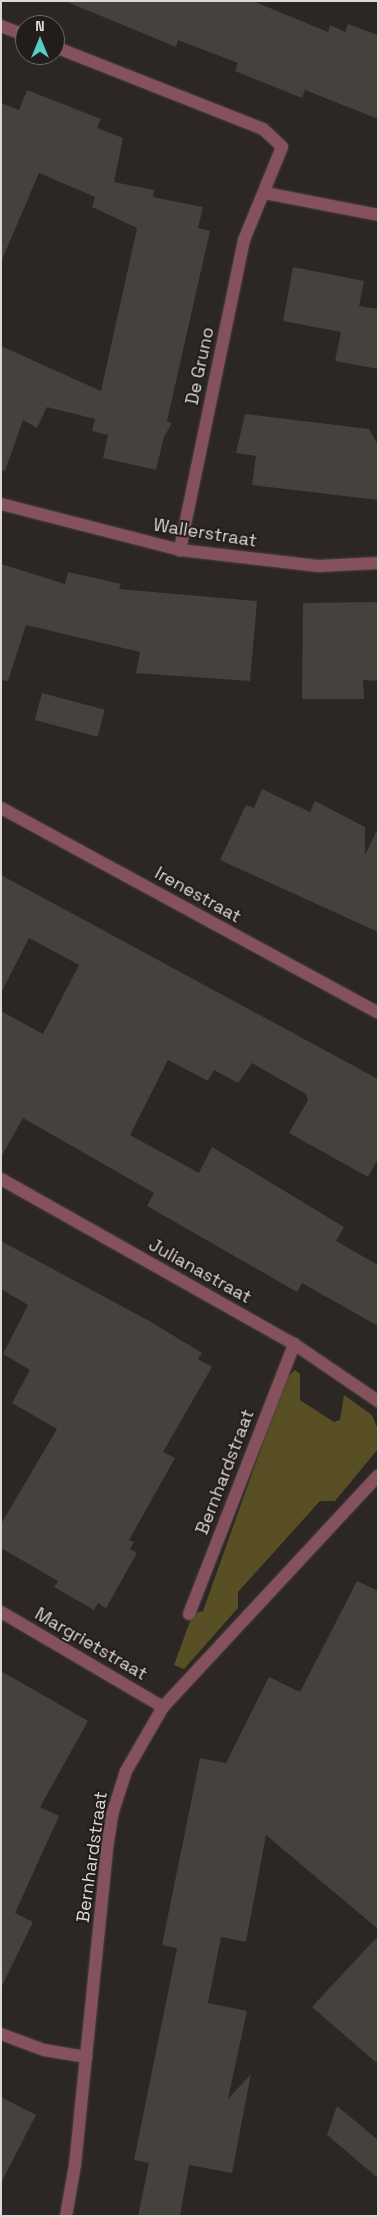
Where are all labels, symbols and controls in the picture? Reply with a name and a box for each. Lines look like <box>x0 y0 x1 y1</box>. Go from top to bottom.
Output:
north arrow <box>15 15 65 65</box>
text: N <box>35 17 45 35</box>
street label: De Gruno <box>181 325 219 407</box>
street label: Wallerstraat <box>152 514 258 552</box>
street label: Irenestraat <box>151 862 245 928</box>
street label: Julianastraat <box>145 1234 255 1308</box>
street label: Bernhardstraat <box>191 1406 259 1538</box>
street label: Margrietstraat <box>31 1603 151 1685</box>
street label: Bernhardstraat <box>72 1790 112 1924</box>

